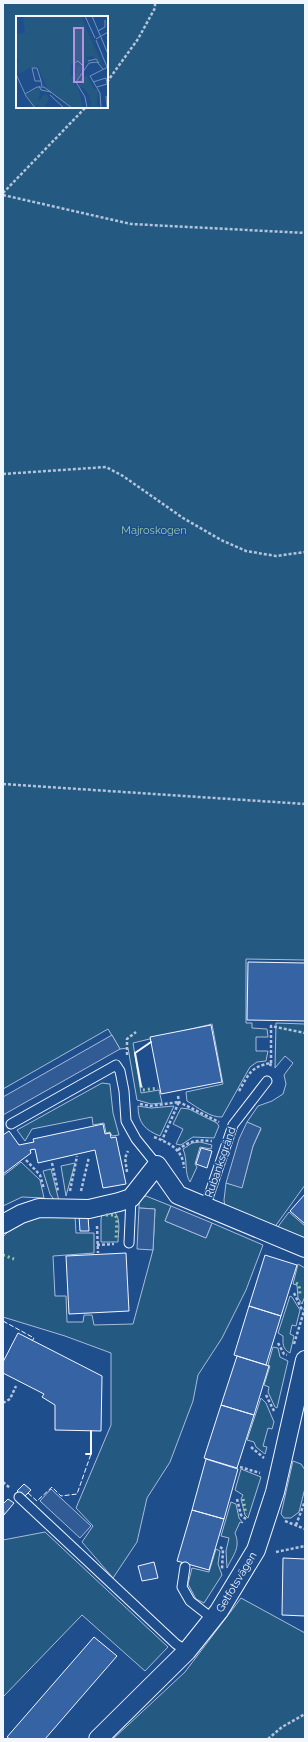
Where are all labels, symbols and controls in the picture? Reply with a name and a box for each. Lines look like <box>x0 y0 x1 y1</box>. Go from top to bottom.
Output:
inset map <box>16 16 108 108</box>
park label: Majroskogen <box>121 524 187 537</box>
street label: Rubanksgränd <box>202 1125 239 1199</box>
street label: Getfotsvägen <box>213 1550 260 1615</box>

